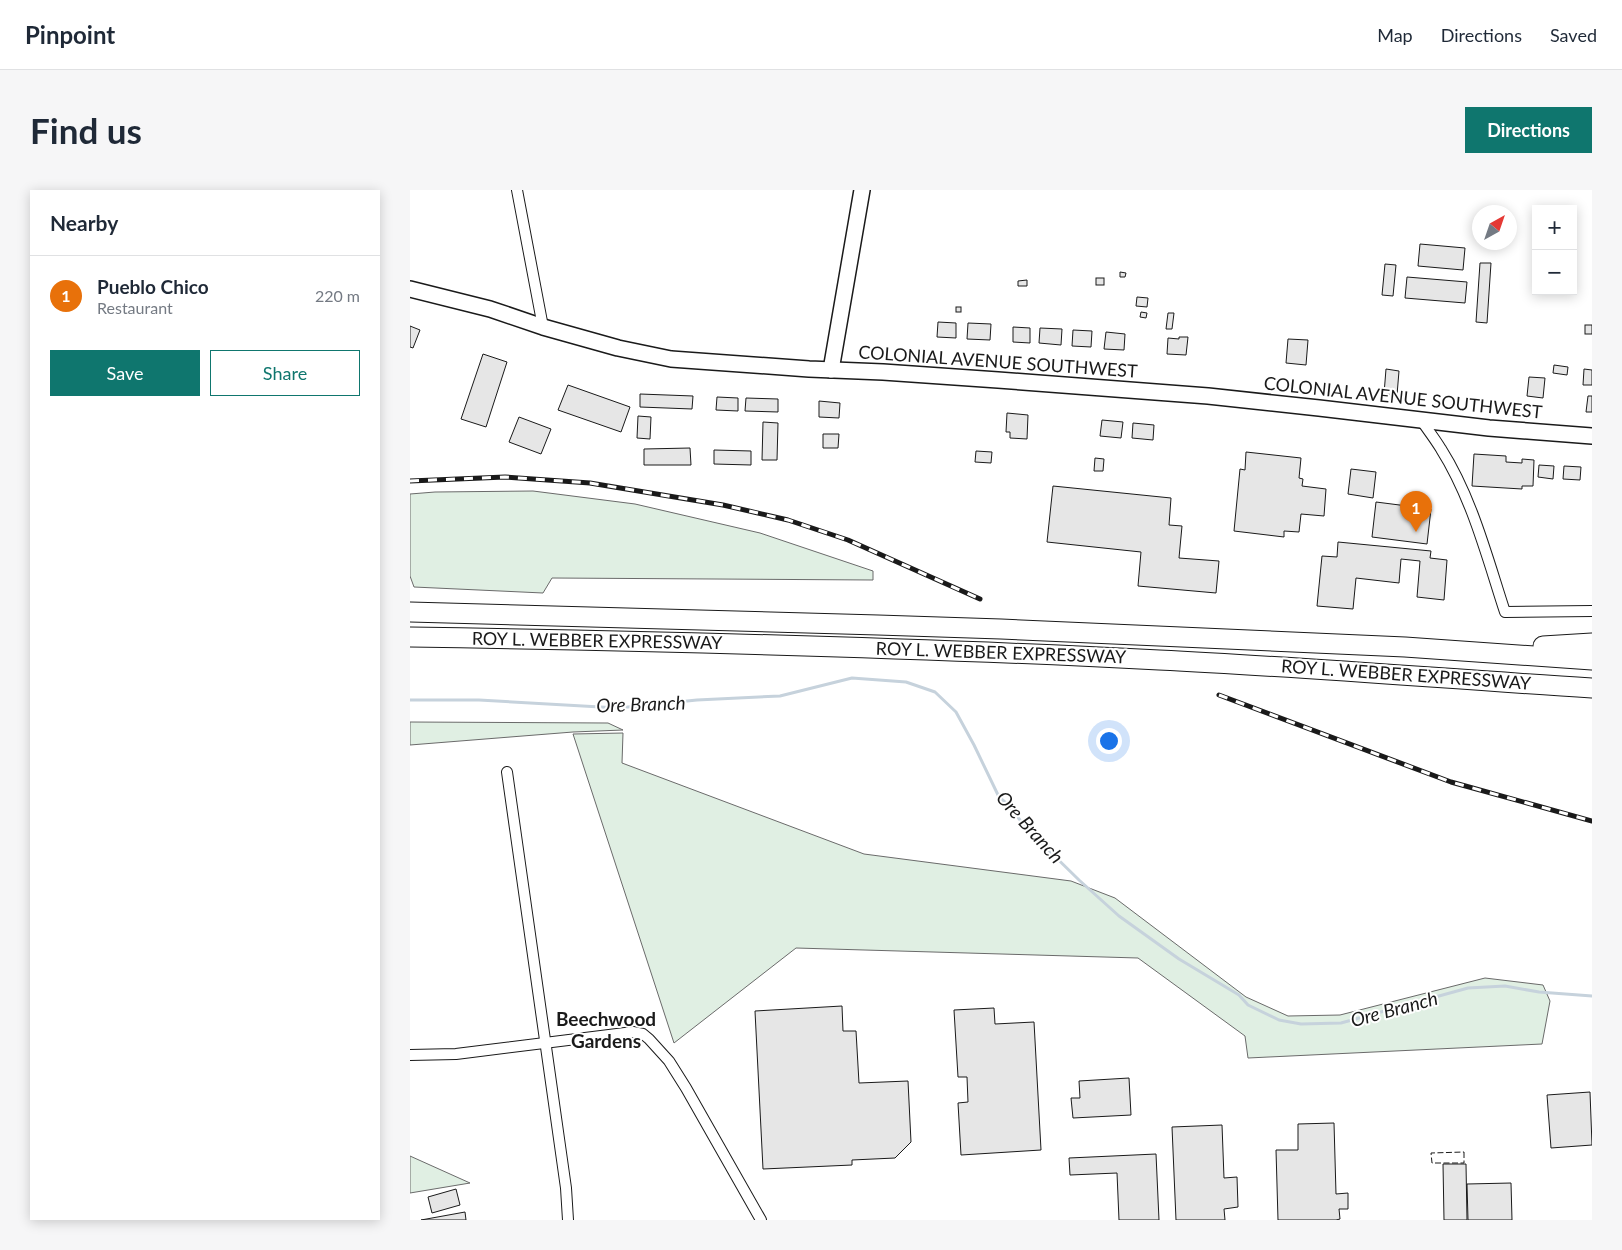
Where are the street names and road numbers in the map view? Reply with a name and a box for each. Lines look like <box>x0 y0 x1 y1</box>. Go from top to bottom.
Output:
street label: COLONIAL AVENUE SOUTHWEST <box>858 340 1139 382</box>
street label: COLONIAL AVENUE SOUTHWEST <box>1263 371 1544 423</box>
street label: ROY L. WEBBER EXPRESSWAY <box>472 627 723 653</box>
street label: ROY L. WEBBER EXPRESSWAY <box>875 637 1127 667</box>
street label: ROY L. WEBBER EXPRESSWAY <box>1280 654 1533 694</box>

